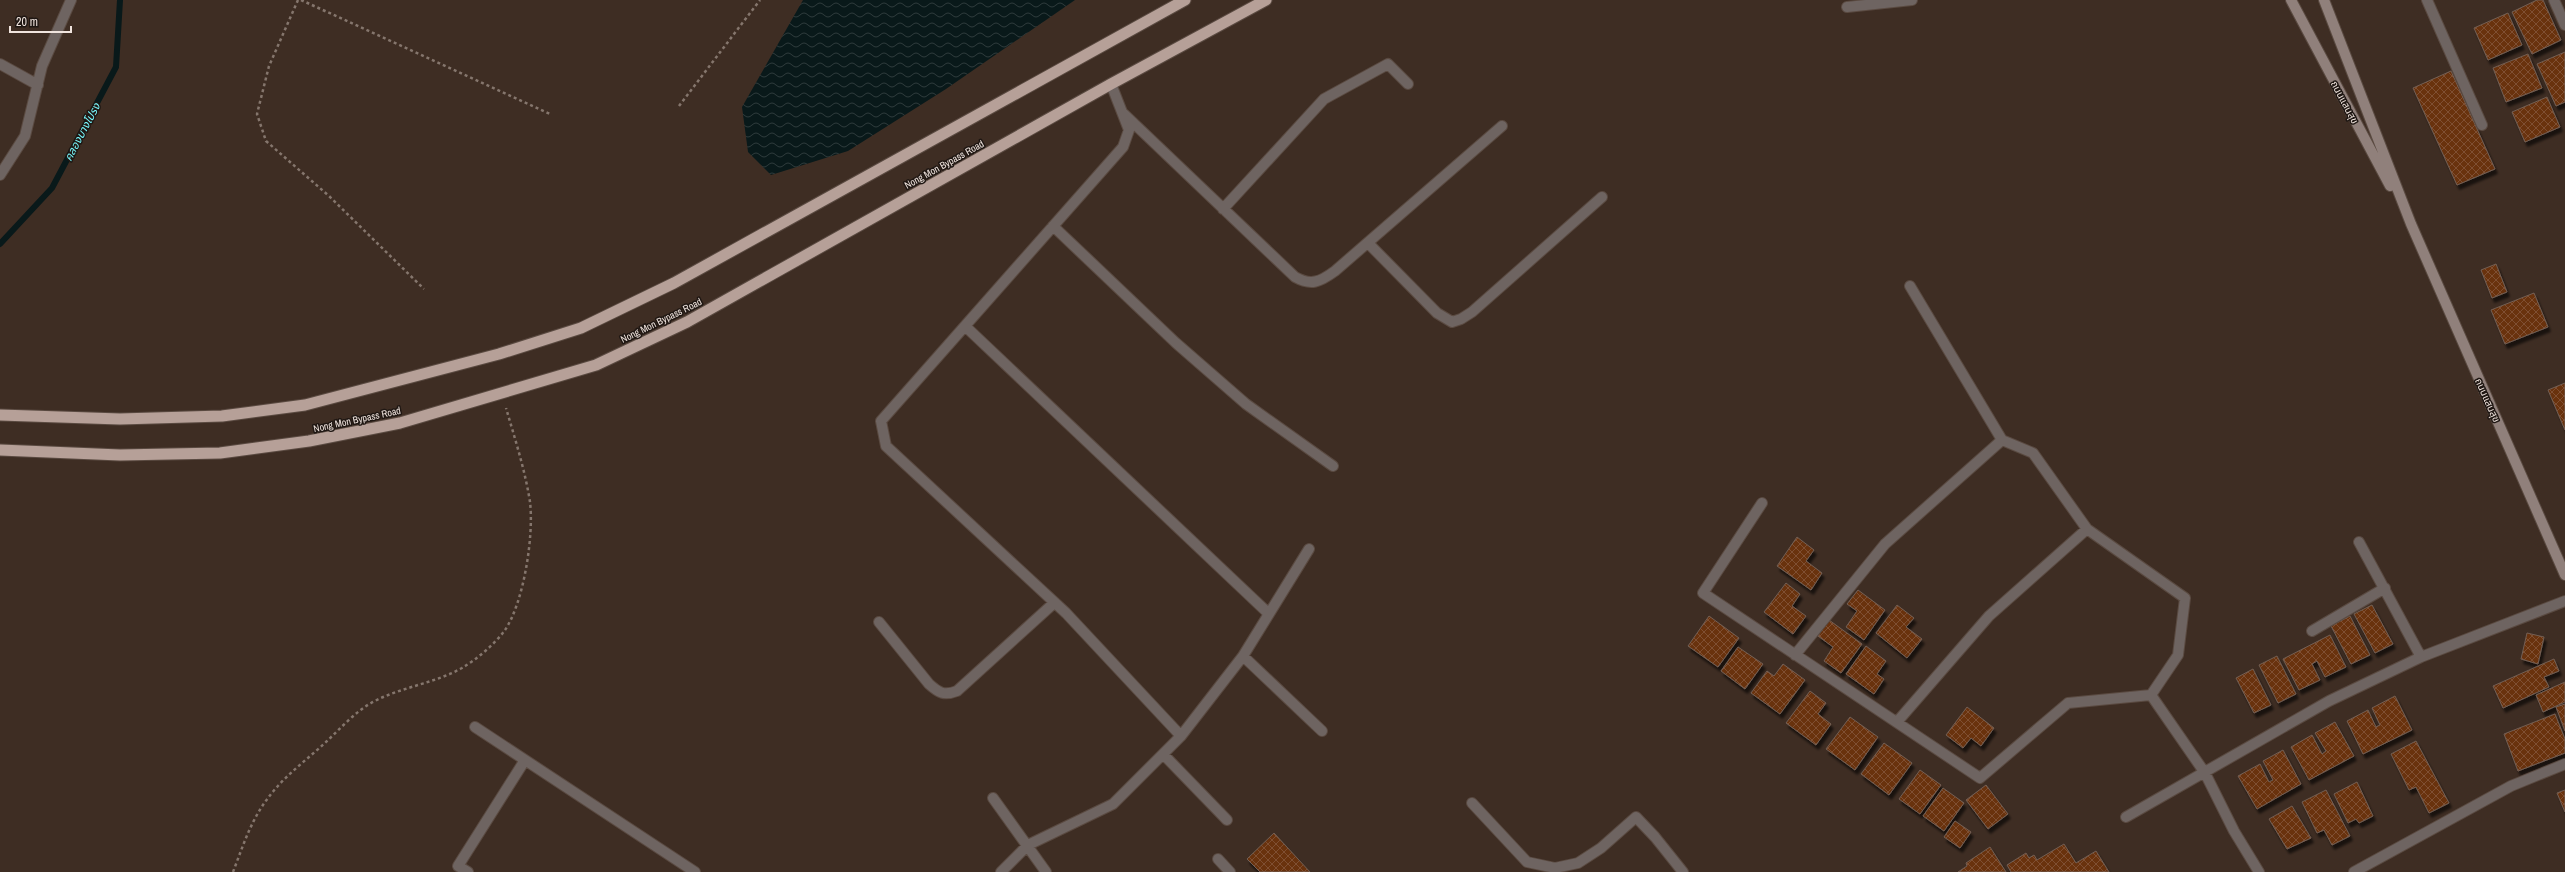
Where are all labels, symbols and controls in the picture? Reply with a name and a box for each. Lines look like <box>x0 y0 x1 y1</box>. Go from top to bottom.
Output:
scale bar <box>10 8 71 34</box>
text: 20 m <box>16 14 38 30</box>
street label: ถนนแสนสุข <box>2328 78 2361 126</box>
water label: คลองบางโปรง <box>61 100 104 163</box>
street label: Nong Mon Bypass Road <box>902 137 986 192</box>
street label: Nong Mon Bypass Road <box>618 295 704 346</box>
street label: ถนนแสนสุข <box>2472 376 2503 424</box>
street label: Nong Mon Bypass Road <box>312 404 402 435</box>

